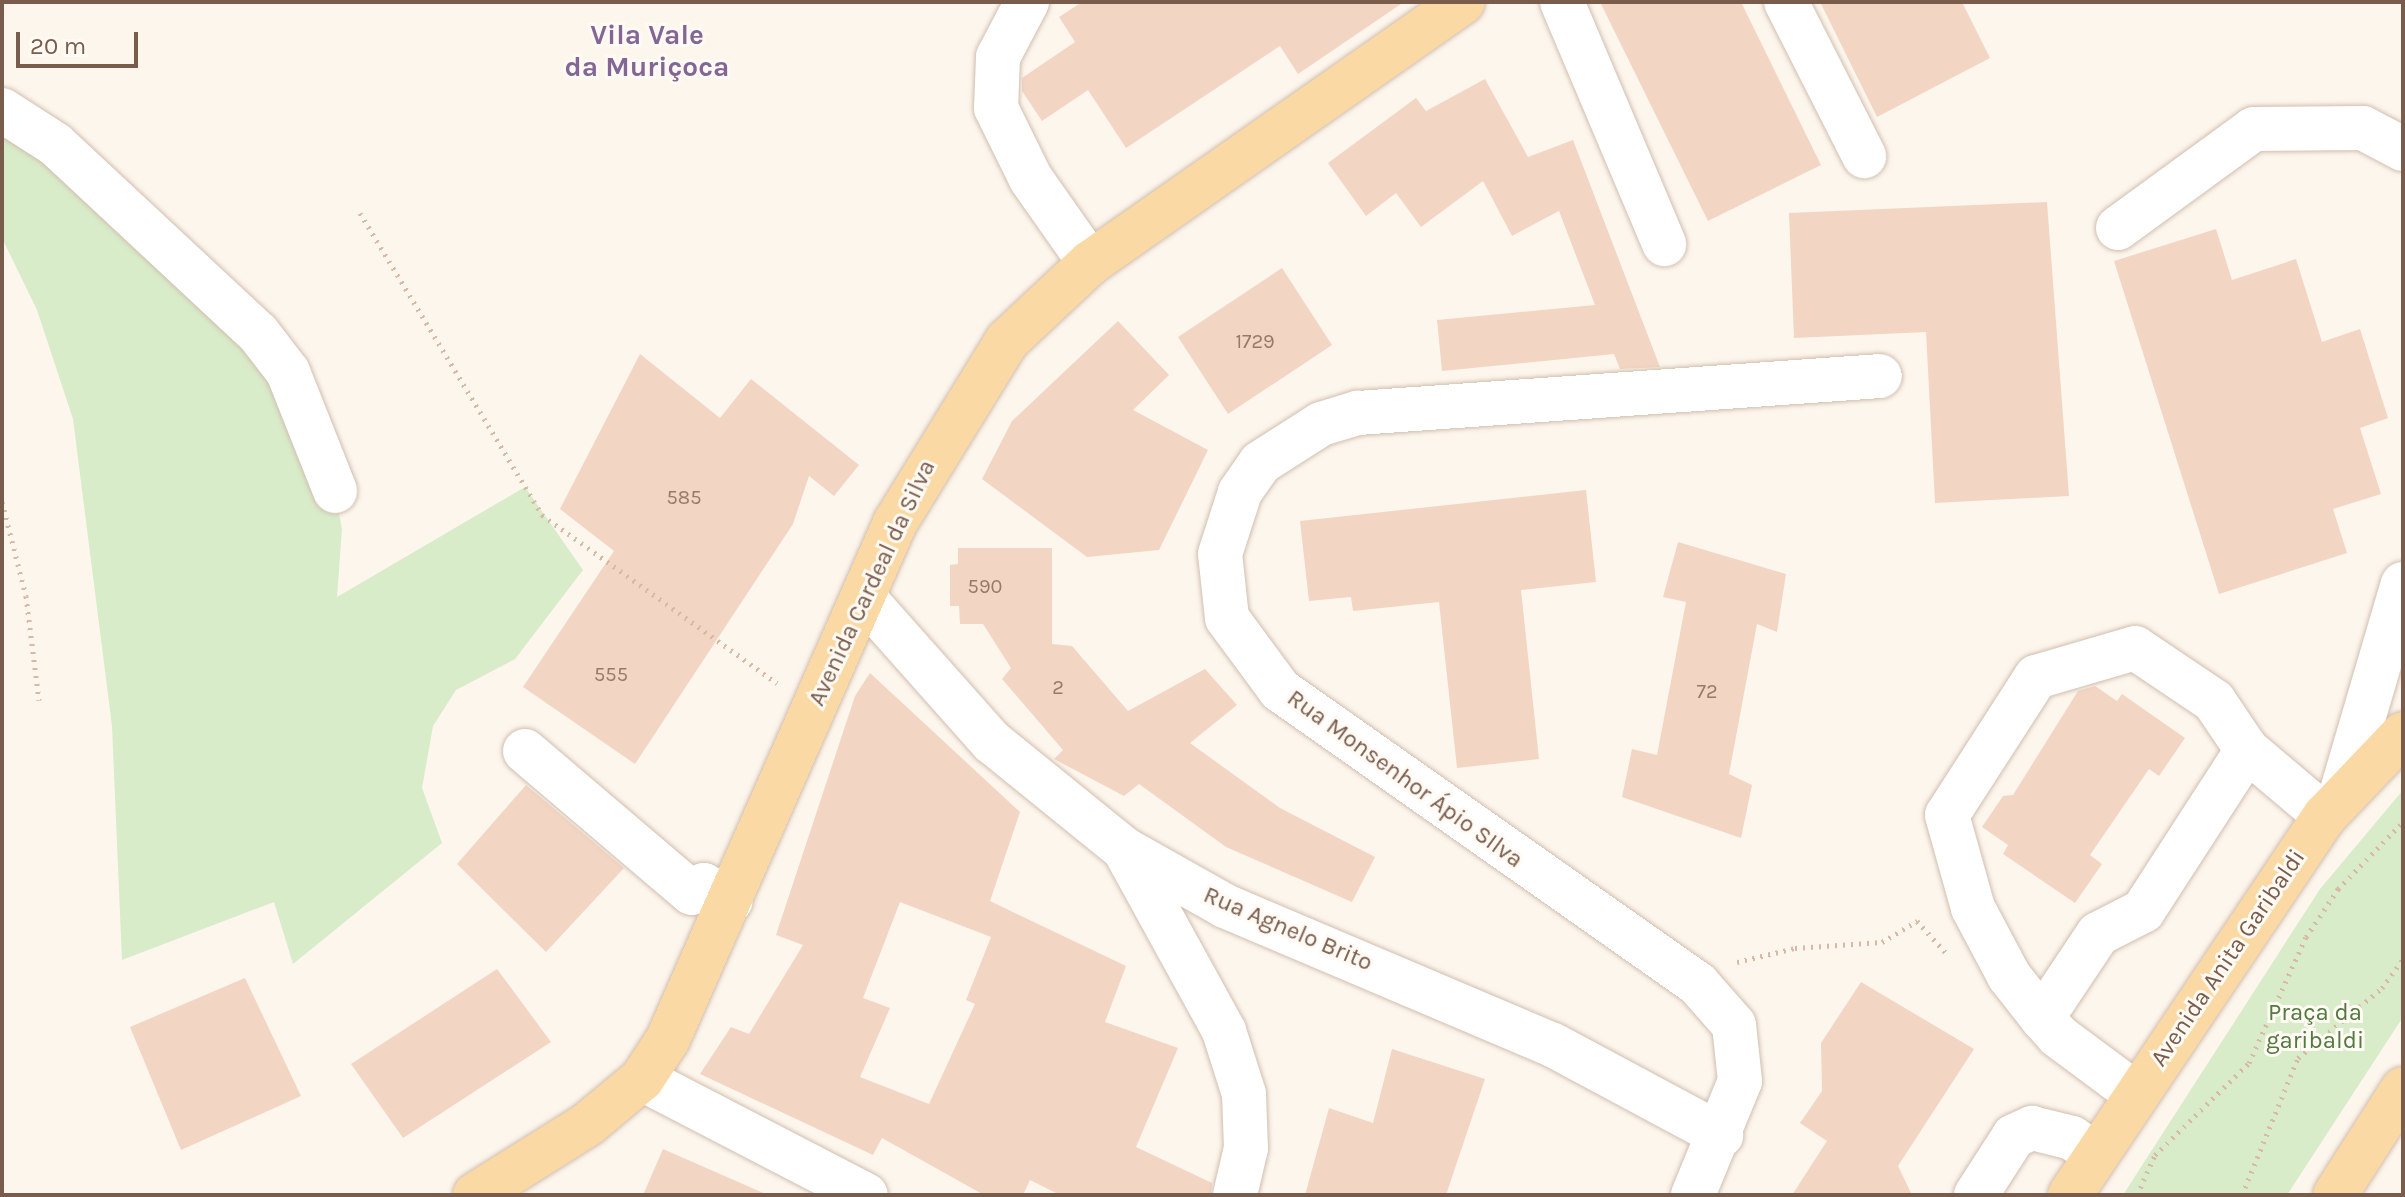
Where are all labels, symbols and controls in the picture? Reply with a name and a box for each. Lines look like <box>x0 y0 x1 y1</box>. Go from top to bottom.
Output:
scale bar <box>20 16 142 66</box>
district label: Vila Vale da Muriçoca <box>565 18 729 84</box>
text: 20 m <box>30 32 86 60</box>
house number: 1729 <box>1235 329 1275 353</box>
street label: Avenida Cardeal da Silva <box>802 455 942 711</box>
house number: 585 <box>667 485 701 509</box>
house number: 590 <box>968 574 1002 598</box>
house number: 555 <box>594 662 628 686</box>
house number: 2 <box>1052 675 1064 699</box>
house number: 72 <box>1697 679 1717 703</box>
street label: Rua Monsenhor Ápio SIlva <box>1281 684 1529 874</box>
street label: Avenida Anita Garibaldi <box>2145 844 2311 1072</box>
street label: Rua Agnelo Brito <box>1199 880 1377 978</box>
park label: Praça da garibaldi <box>2266 999 2364 1055</box>

